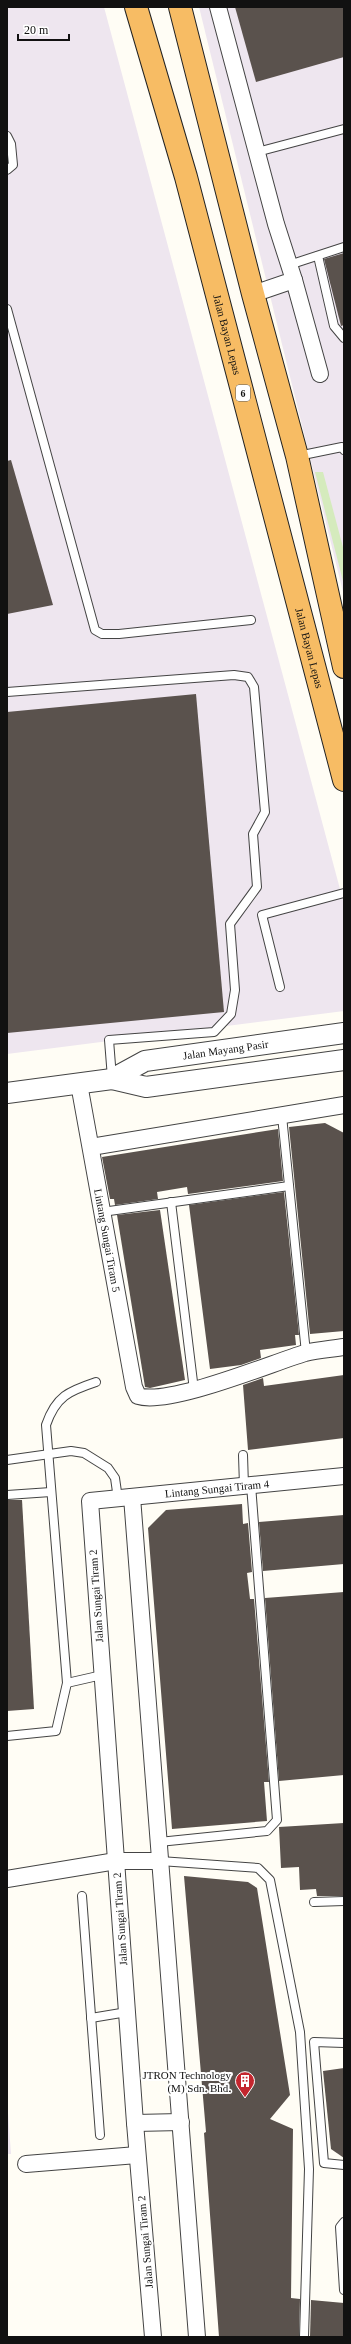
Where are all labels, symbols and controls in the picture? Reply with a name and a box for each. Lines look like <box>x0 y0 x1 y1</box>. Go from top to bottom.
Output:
scale bar <box>18 16 69 42</box>
text: 20 m <box>24 23 49 37</box>
street label: Jalan Bayan Lepas <box>211 293 244 376</box>
road number: 6 <box>236 385 250 401</box>
street label: Jalan Bayan Lepas <box>293 606 326 689</box>
street label: Jalan Mayang Pasir <box>182 1038 270 1062</box>
street label: Lintang Sungai Tiram 5 <box>92 1188 123 1294</box>
street label: Lintang Sungai Tiram 4 <box>164 1477 270 1500</box>
street label: Jalan Sungai Tiram 2 <box>87 1549 105 1643</box>
street label: Jalan Sungai Tiram 2 <box>111 1872 129 1966</box>
place label: JTRON Technology (M) Sdn. Bhd. <box>142 2069 231 2095</box>
building icon: JTRON Technology (M) Sdn. Bhd. <box>234 2070 256 2098</box>
street label: Jalan Sungai Tiram 2 <box>135 2195 155 2289</box>

